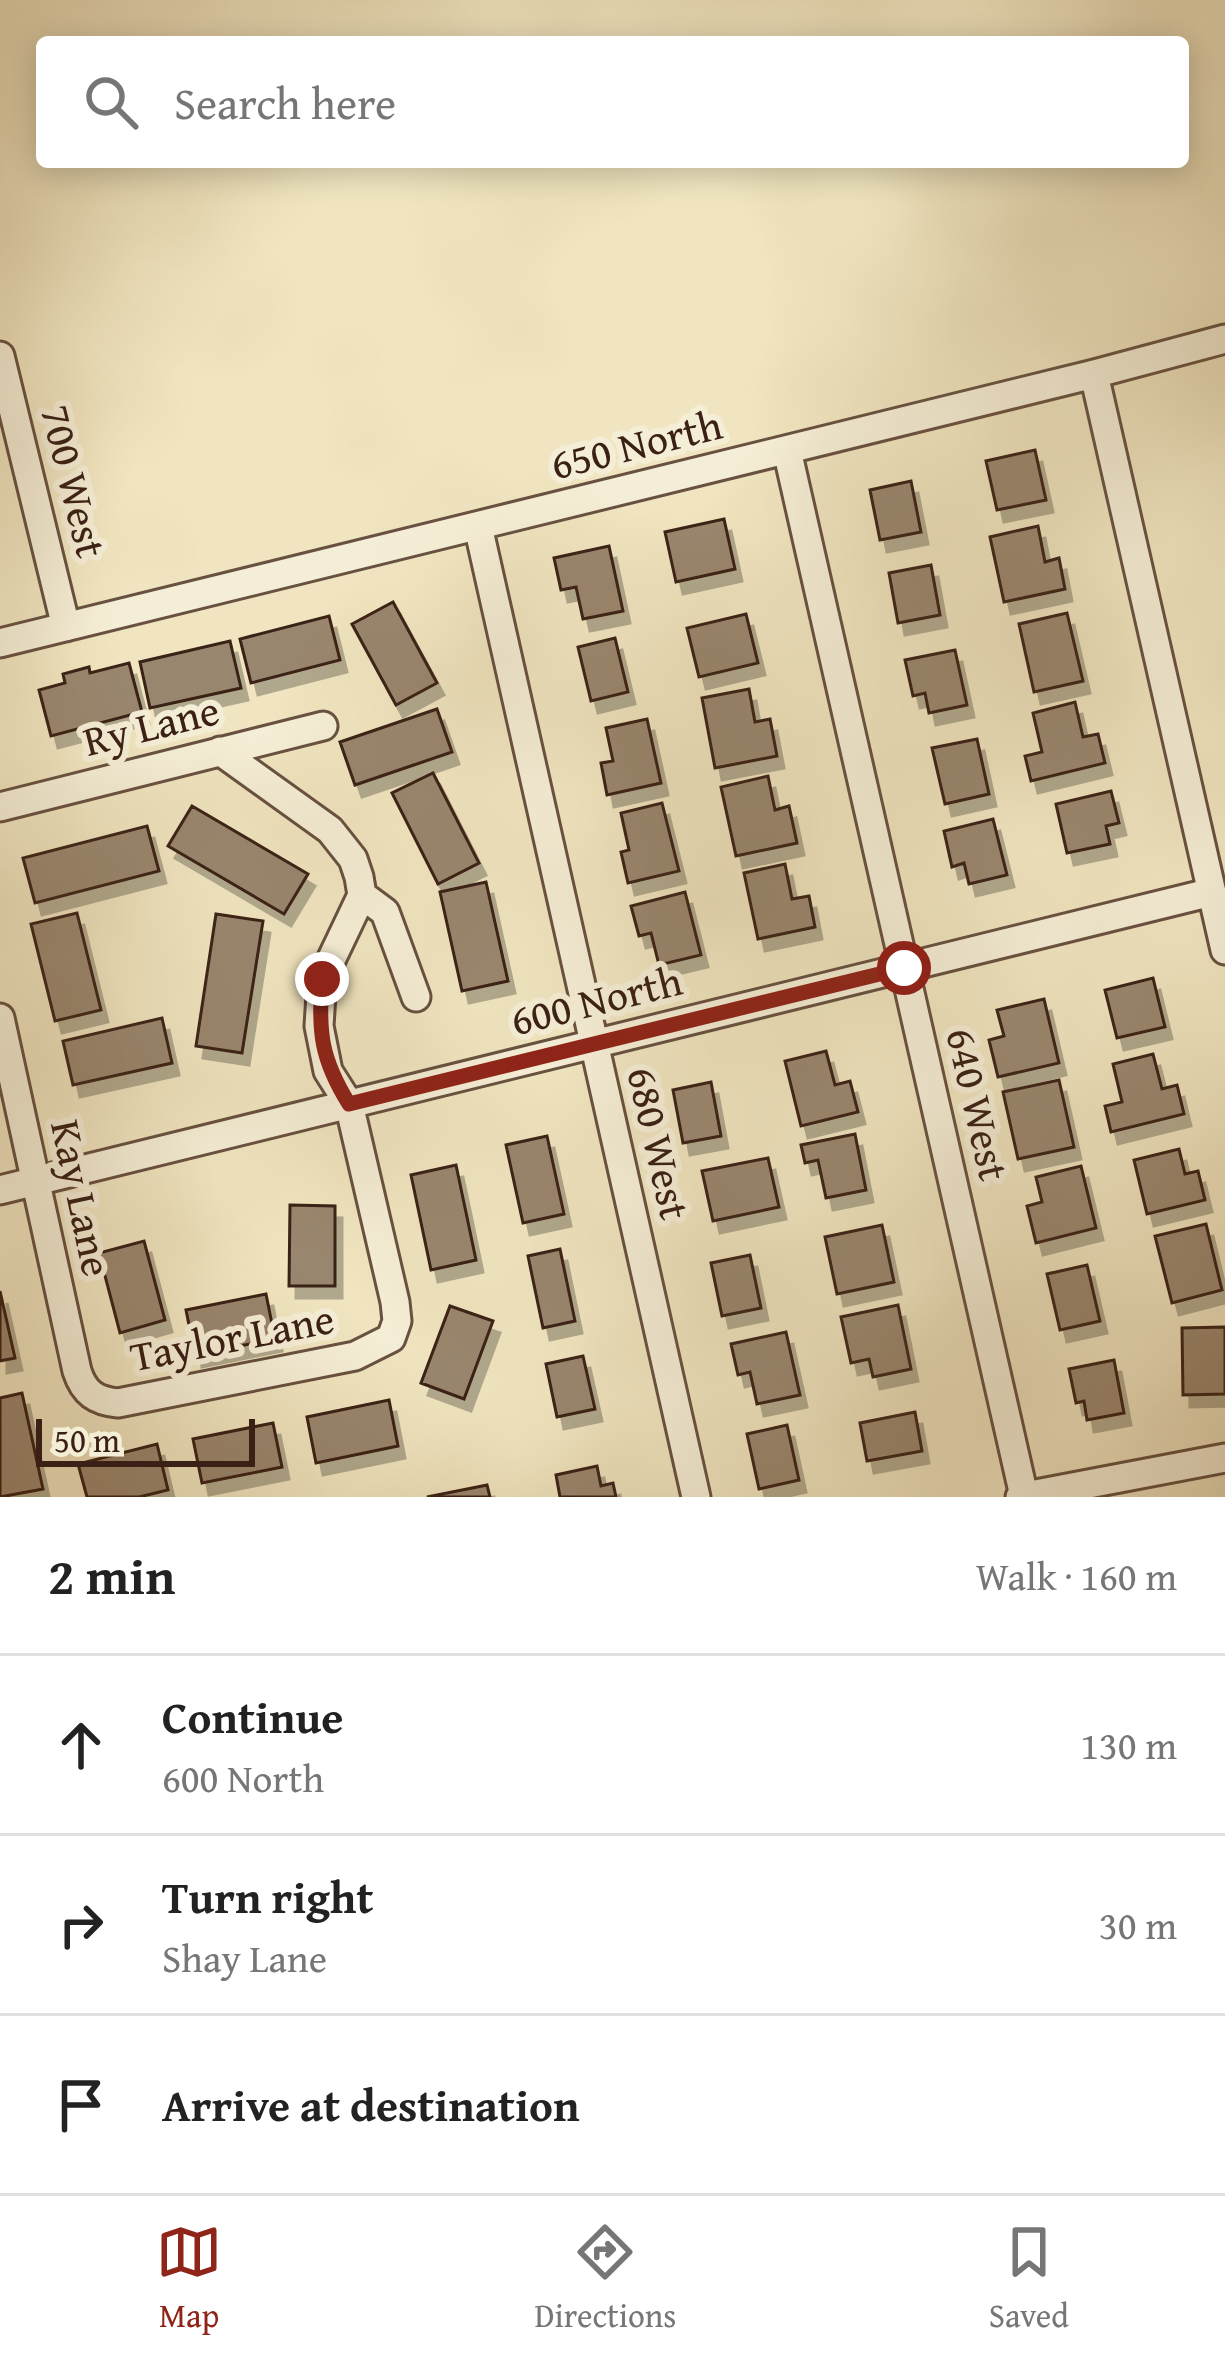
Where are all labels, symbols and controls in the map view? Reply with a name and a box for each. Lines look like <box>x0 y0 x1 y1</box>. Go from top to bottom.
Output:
search box <box>36 36 1189 168</box>
icon: search <box>78 69 144 135</box>
text: Search here <box>174 70 396 135</box>
street label: 650 North <box>544 393 728 494</box>
street label: 700 West <box>26 398 123 564</box>
street label: Ry Lane <box>77 678 225 771</box>
route start <box>877 941 931 995</box>
street label: 600 North <box>504 949 688 1050</box>
route end <box>295 952 349 1006</box>
street label: 640 West <box>931 1021 1026 1187</box>
street label: 680 West <box>612 1060 707 1226</box>
street label: Kay Lane <box>36 1114 129 1282</box>
street label: Taylor Lane <box>125 1287 339 1386</box>
scale bar <box>36 1413 255 1466</box>
text: 50 m <box>54 1416 120 1464</box>
text: 2 min <box>48 1538 175 1613</box>
text: Walk · 160 m <box>976 1547 1177 1604</box>
text: Continue <box>162 1684 343 1749</box>
icon: ahead <box>48 1712 114 1778</box>
text: 130 m <box>1080 1716 1177 1773</box>
text: 600 North <box>162 1749 324 1806</box>
text: Turn right <box>162 1864 374 1929</box>
icon: right <box>48 1892 114 1958</box>
text: 30 m <box>1099 1896 1177 1953</box>
text: Shay Lane <box>162 1929 327 1986</box>
icon: arrive <box>48 2072 114 2138</box>
text: Arrive at destination <box>162 2072 580 2137</box>
tab: Map <box>156 2219 222 2339</box>
tab: Directions <box>535 2219 676 2339</box>
tab: Saved <box>989 2219 1069 2339</box>

